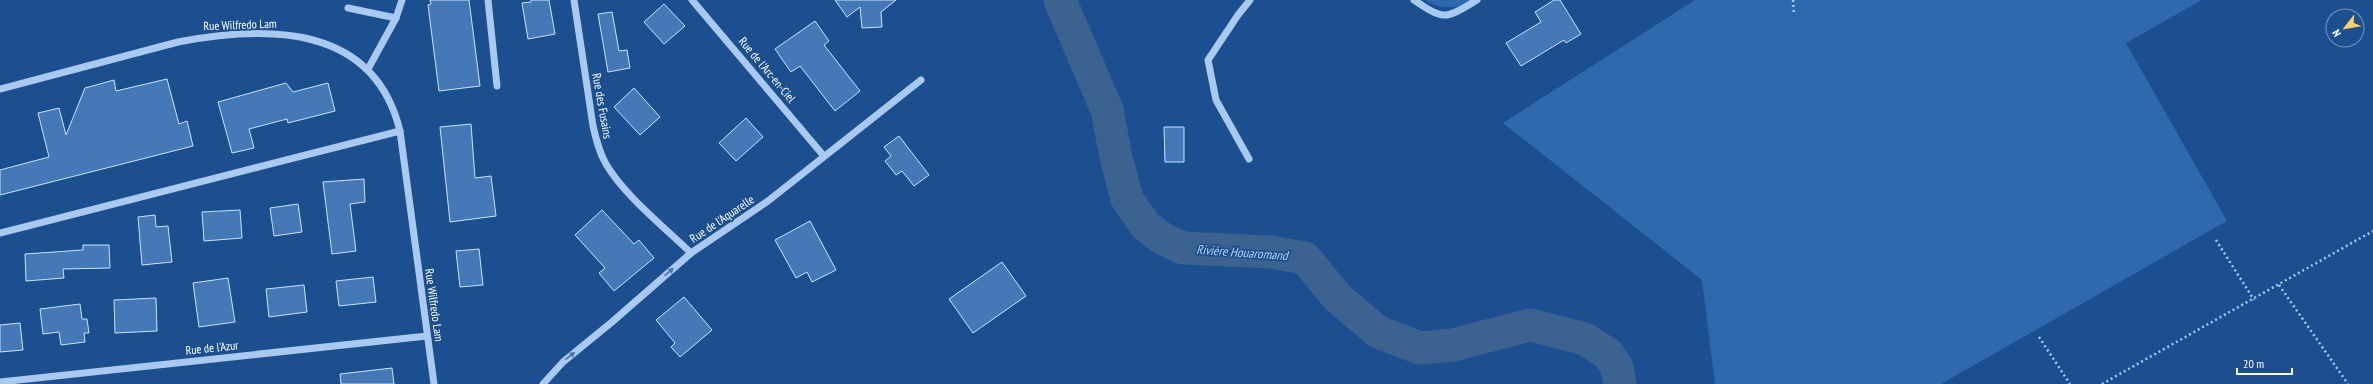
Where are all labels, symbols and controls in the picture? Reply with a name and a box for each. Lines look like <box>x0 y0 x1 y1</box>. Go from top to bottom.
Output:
north arrow <box>2325 8 2365 48</box>
street label: Rue Wilfredo Lam <box>203 16 277 33</box>
text: N <box>2329 27 2344 39</box>
street label: Rue de l'Arc-en-Ciel <box>736 34 799 106</box>
street label: Rue des Fusains <box>589 72 616 140</box>
street label: Rue de l'Aquarelle <box>687 192 757 246</box>
water label: Rivière Houaromand <box>1196 241 1291 264</box>
street label: Rue Wilfredo Lam <box>422 268 447 343</box>
one-way arrow <box>665 268 674 277</box>
street label: Rue de l'Azur <box>185 337 240 358</box>
scale bar <box>2237 350 2292 376</box>
one-way arrow <box>565 352 576 361</box>
text: 20 m <box>2243 356 2264 371</box>

